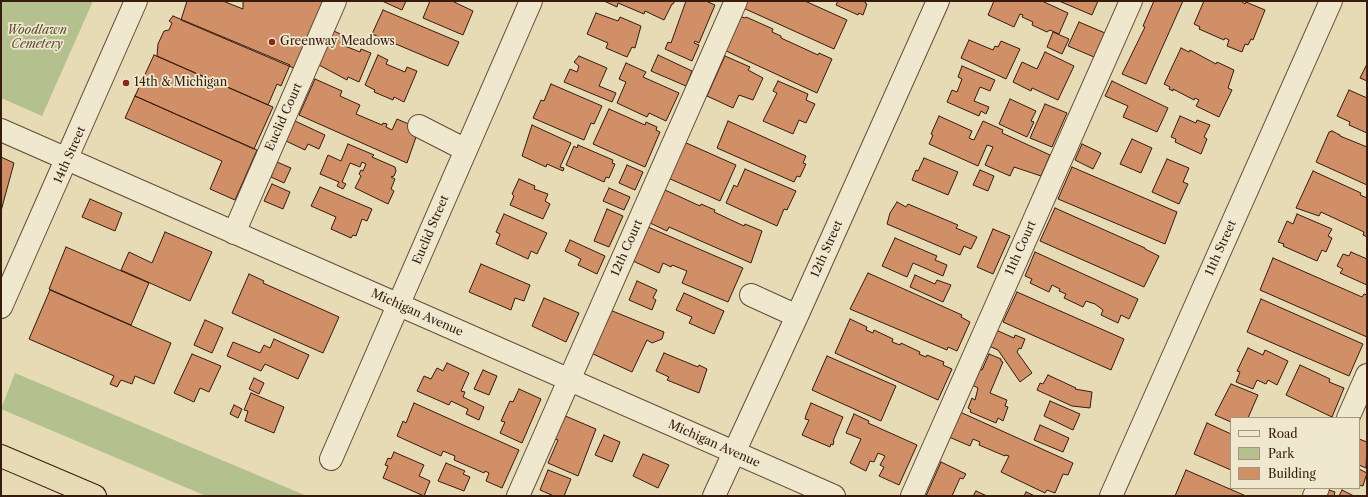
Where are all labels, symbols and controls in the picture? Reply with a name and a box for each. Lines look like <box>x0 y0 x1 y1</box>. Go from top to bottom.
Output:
park label: Woodlawn Cemetery <box>7 24 67 52</box>
place label: Greenway Meadows <box>280 35 395 49</box>
marker: Greenway Meadows <box>267 37 277 47</box>
place label: 14th & Michigan <box>134 76 227 90</box>
marker: 14th & Michigan <box>121 78 131 88</box>
street label: Euclid Court <box>263 81 305 153</box>
street label: 14th Street <box>51 124 89 186</box>
street label: Euclid Street <box>410 193 452 267</box>
street label: 12th Court <box>608 218 646 278</box>
street label: 12th Street <box>808 218 846 280</box>
street label: 11th Court <box>1003 218 1039 278</box>
street label: 11th Street <box>1202 218 1240 278</box>
street label: Michigan Avenue <box>369 286 465 340</box>
street label: Michigan Avenue <box>666 417 762 471</box>
legend <box>1230 417 1360 489</box>
text: Road <box>1268 426 1298 441</box>
text: Park <box>1268 446 1294 461</box>
text: Building <box>1268 466 1316 481</box>

